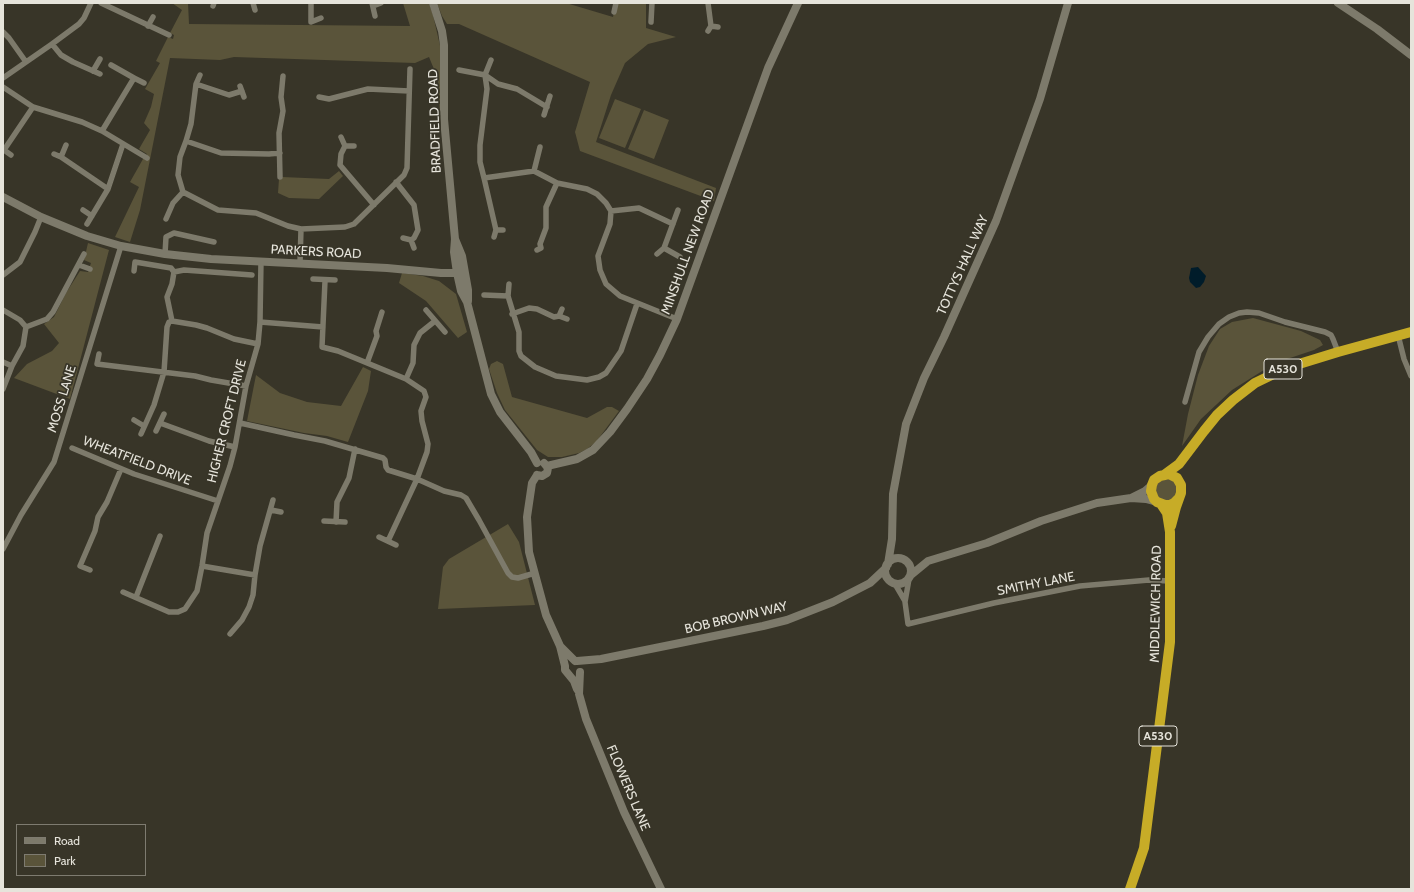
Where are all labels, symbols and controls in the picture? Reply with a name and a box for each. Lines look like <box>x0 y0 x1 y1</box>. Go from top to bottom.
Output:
street label: BRADFIELD ROAD <box>425 69 445 173</box>
street label: MINSHULL NEW ROAD <box>658 187 718 317</box>
street label: TOTTYS HALL WAY <box>934 213 992 317</box>
street label: PARKERS ROAD <box>270 242 362 262</box>
street label: HIGHER CROFT DRIVE <box>204 358 250 484</box>
road number: A530 <box>1264 359 1302 379</box>
street label: MOSS LANE <box>44 363 80 435</box>
street label: WHEATFIELD DRIVE <box>81 433 193 489</box>
street label: MIDDLEWICH ROAD <box>1147 545 1165 663</box>
street label: SMITHY LANE <box>996 569 1076 599</box>
street label: BOB BROWN WAY <box>683 599 789 637</box>
road number: A530 <box>1139 726 1177 746</box>
street label: FLOWERS LANE <box>603 743 653 833</box>
legend <box>16 824 146 876</box>
text: Road <box>54 833 80 848</box>
text: Park <box>54 853 76 868</box>

